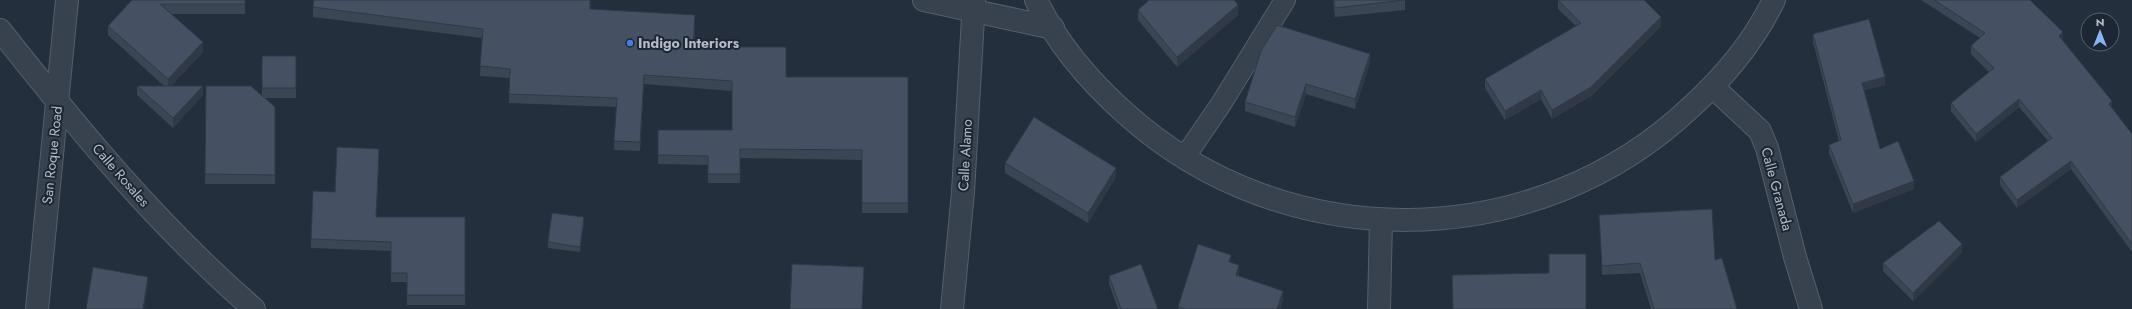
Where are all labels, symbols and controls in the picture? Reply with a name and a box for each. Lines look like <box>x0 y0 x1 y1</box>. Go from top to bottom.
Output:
north arrow <box>2080 12 2120 52</box>
text: N <box>2096 14 2104 30</box>
place label: Indigo Interiors <box>638 33 740 53</box>
marker: Indigo Interiors <box>625 38 635 48</box>
street label: San Roque Road <box>37 105 67 205</box>
street label: Calle Alamo <box>953 118 977 191</box>
street label: Calle Rosales <box>88 139 154 211</box>
street label: Calle Granada <box>1756 145 1798 233</box>

